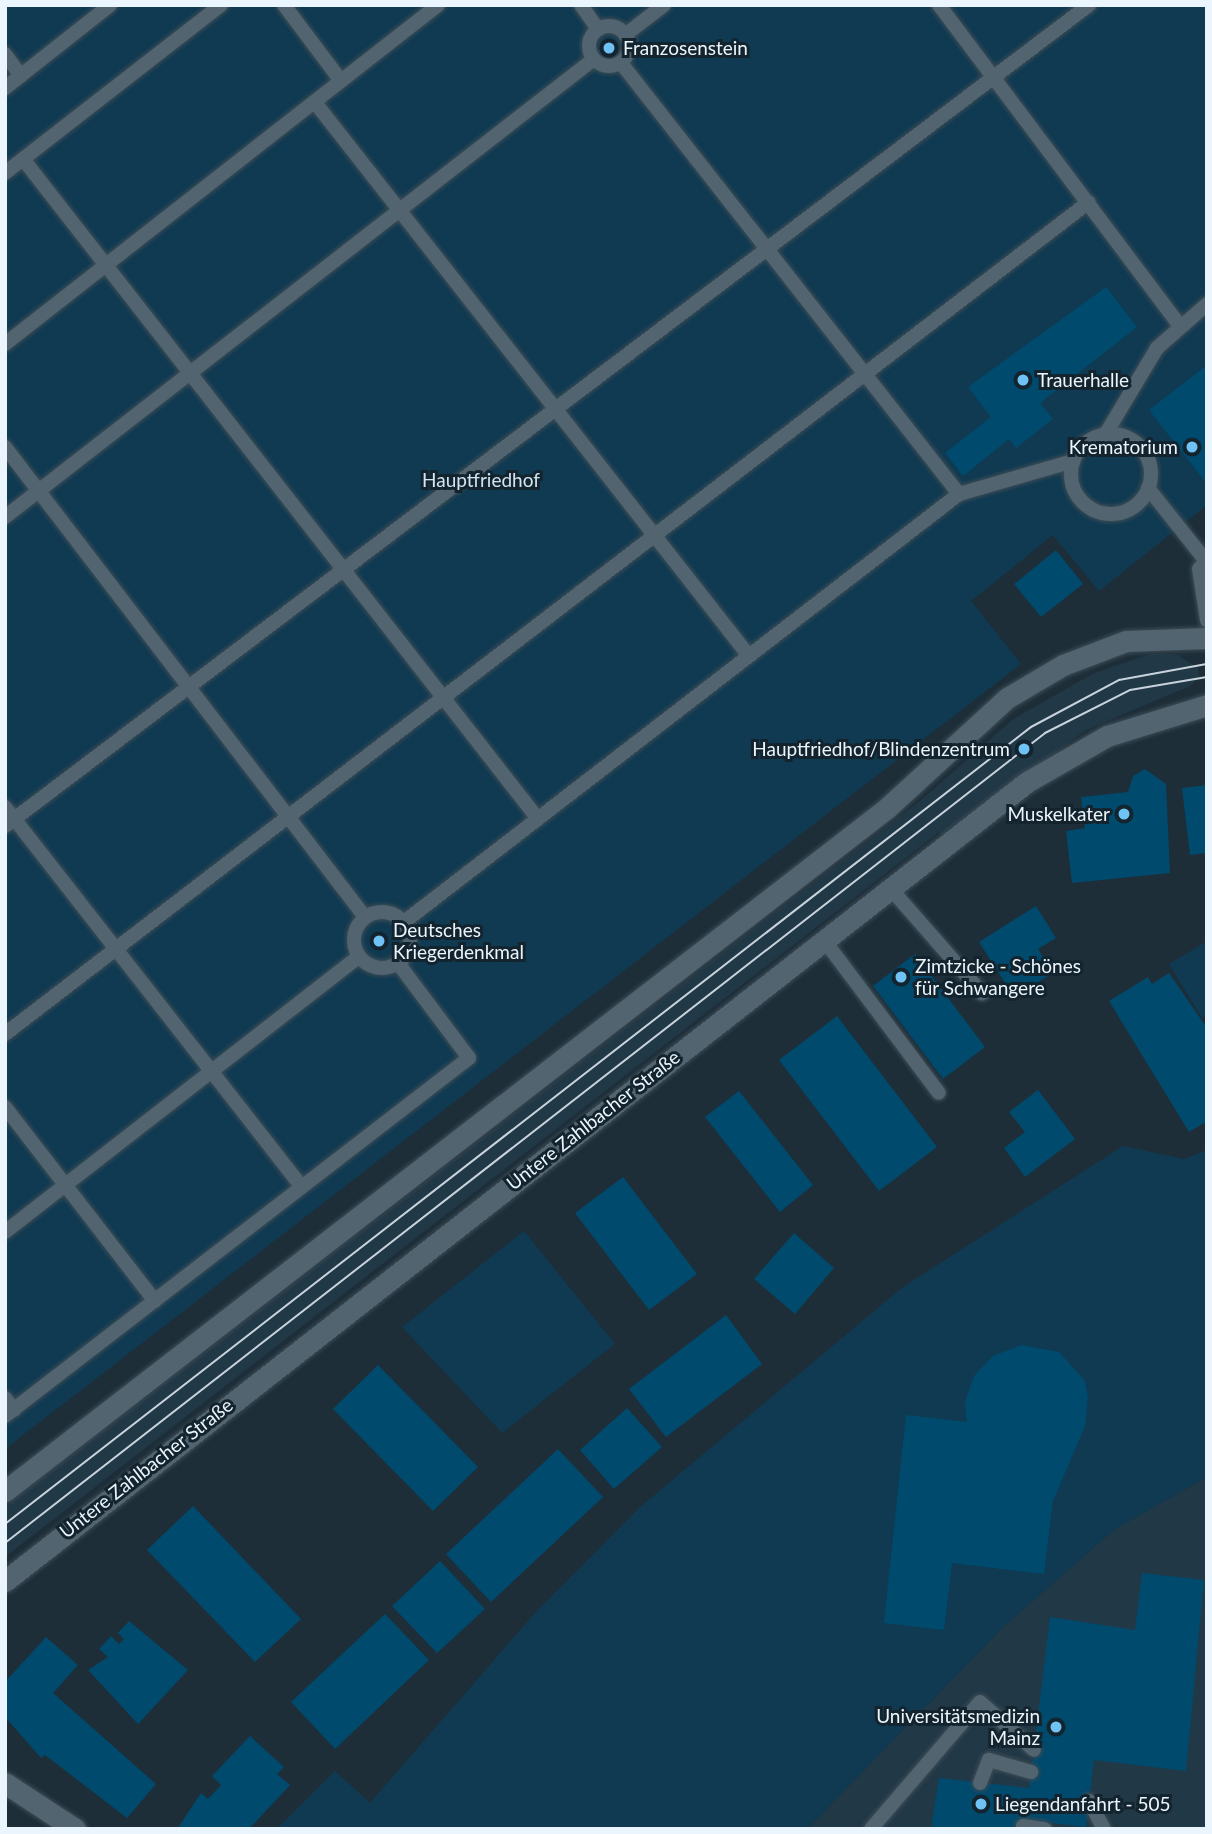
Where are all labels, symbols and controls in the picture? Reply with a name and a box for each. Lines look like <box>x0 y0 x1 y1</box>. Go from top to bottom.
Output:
place label: Franzosenstein <box>623 37 748 59</box>
marker: Franzosenstein <box>601 40 617 56</box>
place label: Trauerhalle <box>1037 369 1129 391</box>
marker: Trauerhalle <box>1015 372 1031 388</box>
place label: Krematorium <box>1069 436 1178 458</box>
marker: Krematorium <box>1184 439 1200 455</box>
park label: Hauptfriedhof <box>422 469 540 491</box>
place label: Hauptfriedhof/Blindenzentrum <box>752 738 1010 760</box>
marker: Hauptfriedhof/Blindenzentrum <box>1016 741 1032 757</box>
place label: Muskelkater <box>1007 803 1110 825</box>
marker: Muskelkater <box>1116 806 1132 822</box>
place label: Deutsches Kriegerdenkmal <box>393 919 524 963</box>
marker: Deutsches Kriegerdenkmal <box>371 933 387 949</box>
place label: Zimtzicke - Schönes für Schwangere <box>915 955 1081 999</box>
marker: Zimtzicke - Schönes für Schwangere <box>893 969 909 985</box>
street label: Untere Zahlbacher Straße <box>502 1045 684 1195</box>
street label: Untere Zahlbacher Straße <box>55 1393 237 1543</box>
place label: Universitätsmedizin Mainz <box>876 1705 1040 1749</box>
marker: Universitätsmedizin Mainz <box>1046 1717 1066 1737</box>
place label: Liegendanfahrt - 505 <box>995 1793 1170 1815</box>
marker: Liegendanfahrt - 505 <box>973 1796 989 1812</box>

